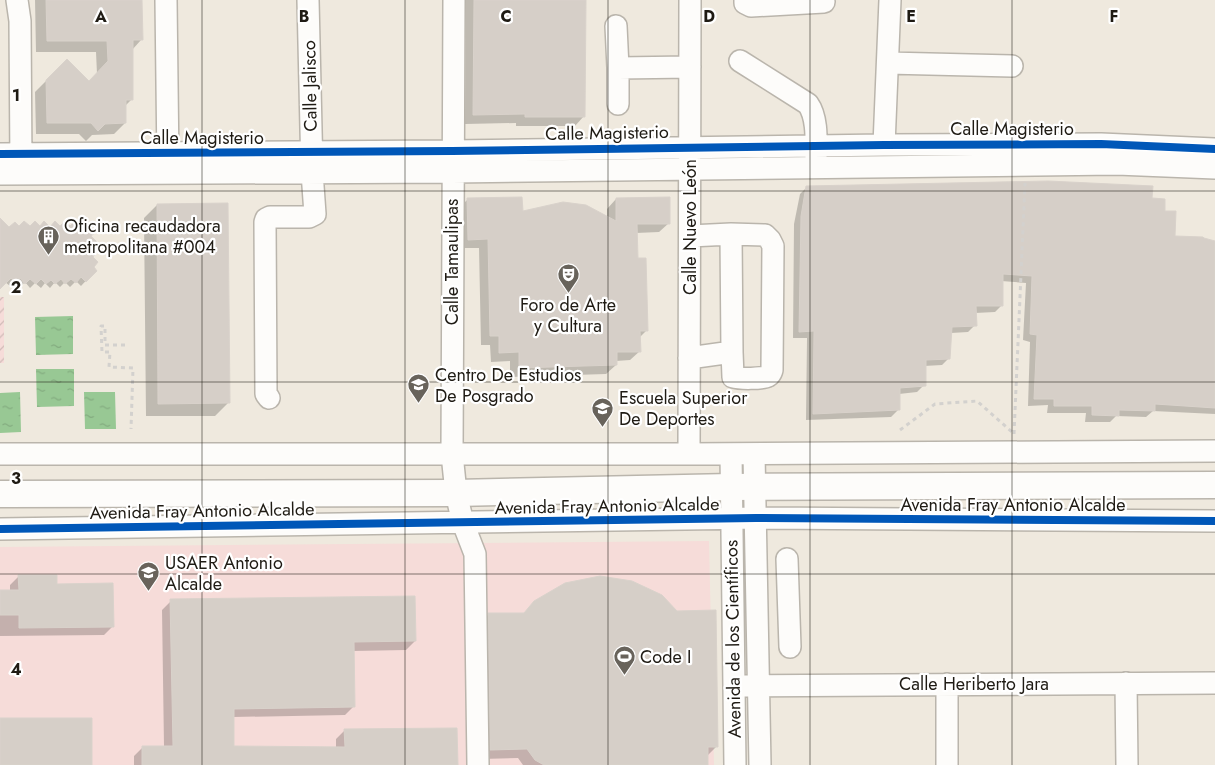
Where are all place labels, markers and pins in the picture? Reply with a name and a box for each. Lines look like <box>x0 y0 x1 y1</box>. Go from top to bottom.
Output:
place label: Oficina recaudadora metropolitana #004 <box>64 213 221 260</box>
building icon: Oficina recaudadora metropolitana #004 <box>36 224 60 255</box>
theatre icon: Foro de Arte y Cultura <box>556 263 580 294</box>
place label: Foro de Arte y Cultura <box>520 292 616 339</box>
place label: Centro De Estudios De Posgrado <box>435 362 581 409</box>
school or university icon: Centro De Estudios De Posgrado <box>407 373 431 404</box>
place label: Escuela Superior De Deportes <box>619 385 748 432</box>
school or university icon: Escuela Superior De Deportes <box>591 396 615 427</box>
place label: USAER Antonio Alcalde <box>165 550 283 597</box>
school or university icon: USAER Antonio Alcalde <box>137 561 161 592</box>
place label: Code I <box>640 644 692 670</box>
sports icon: Code I <box>612 645 636 676</box>

